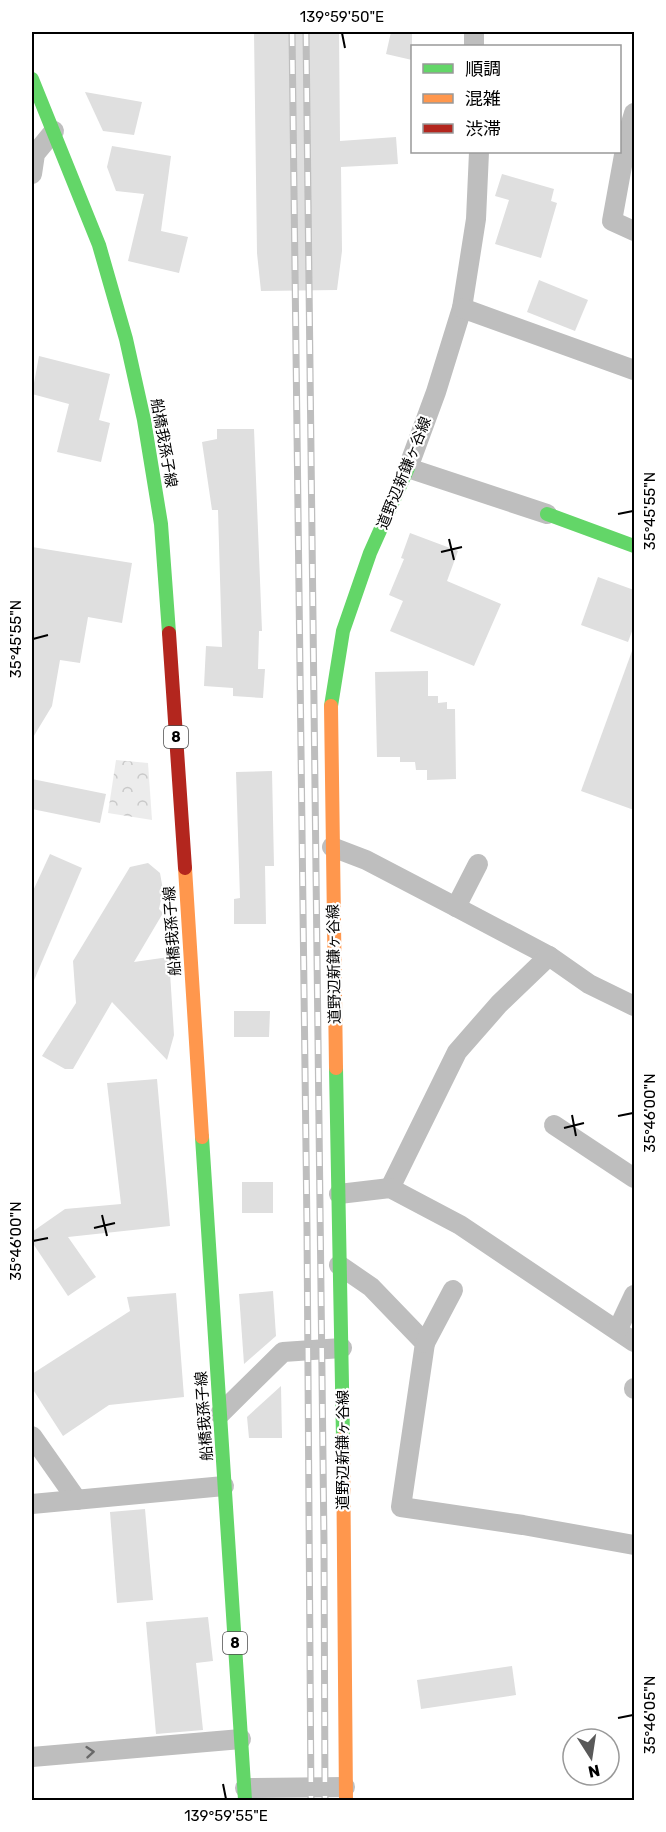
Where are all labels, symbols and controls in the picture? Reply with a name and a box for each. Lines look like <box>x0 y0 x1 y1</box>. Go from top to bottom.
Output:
text: 139°59'50"E <box>300 8 384 26</box>
legend <box>411 45 621 153</box>
text: 順調 <box>465 58 501 80</box>
text: 混雑 <box>465 88 501 110</box>
text: 渋滞 <box>465 118 501 140</box>
street label: 船橋我孫子線 <box>147 397 181 489</box>
street label: 道野辺新鎌ヶ谷線 <box>373 414 435 532</box>
text: 35°45'55"N <box>641 472 659 550</box>
text: 35°45'55"N <box>7 600 25 678</box>
road number: 8 <box>164 726 188 748</box>
street label: 船橋我孫子線 <box>160 885 184 977</box>
street label: 道野辺新鎌ヶ谷線 <box>324 904 344 1024</box>
text: 35°46'00"N <box>641 1073 659 1153</box>
text: 35°46'00"N <box>7 1201 25 1281</box>
street label: 船橋我孫子線 <box>192 1370 216 1462</box>
street label: 道野辺新鎌ヶ谷線 <box>334 1390 352 1510</box>
road number: 8 <box>223 1632 247 1654</box>
text: 35°46'05"N <box>641 1676 659 1754</box>
north arrow <box>561 1727 621 1787</box>
one-way arrow <box>85 1746 94 1759</box>
text: N <box>586 1761 602 1782</box>
text: 139°59'55"E <box>184 1807 268 1825</box>

